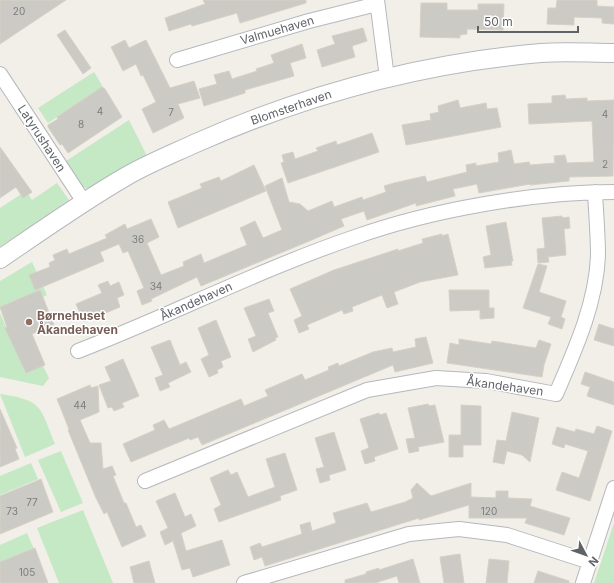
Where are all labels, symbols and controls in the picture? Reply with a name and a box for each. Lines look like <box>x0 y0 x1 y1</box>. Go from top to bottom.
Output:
house number: 20 <box>13 5 25 17</box>
scale bar <box>478 8 578 34</box>
street label: Valmuehaven <box>238 12 316 48</box>
text: 50 m <box>484 14 513 29</box>
street label: Blomsterhaven <box>249 86 333 128</box>
street label: Latyrushaven <box>15 102 69 174</box>
house number: 4 <box>97 105 103 117</box>
house number: 7 <box>168 106 174 118</box>
house number: 4 <box>602 108 608 120</box>
house number: 8 <box>78 118 84 130</box>
house number: 2 <box>602 158 608 170</box>
house number: 36 <box>132 233 144 245</box>
street label: Åkandehaven <box>158 278 234 324</box>
house number: 34 <box>150 280 162 292</box>
place label: Børnehuset Åkandehaven <box>37 308 118 337</box>
marker: Børnehuset Åkandehaven <box>24 317 34 327</box>
street label: Åkandehaven <box>466 373 544 399</box>
house number: 44 <box>74 399 86 411</box>
house number: 77 <box>26 496 38 508</box>
house number: 73 <box>6 505 18 517</box>
house number: 120 <box>481 505 497 517</box>
north arrow <box>566 535 606 575</box>
text: N <box>586 554 602 569</box>
house number: 105 <box>19 566 35 578</box>

